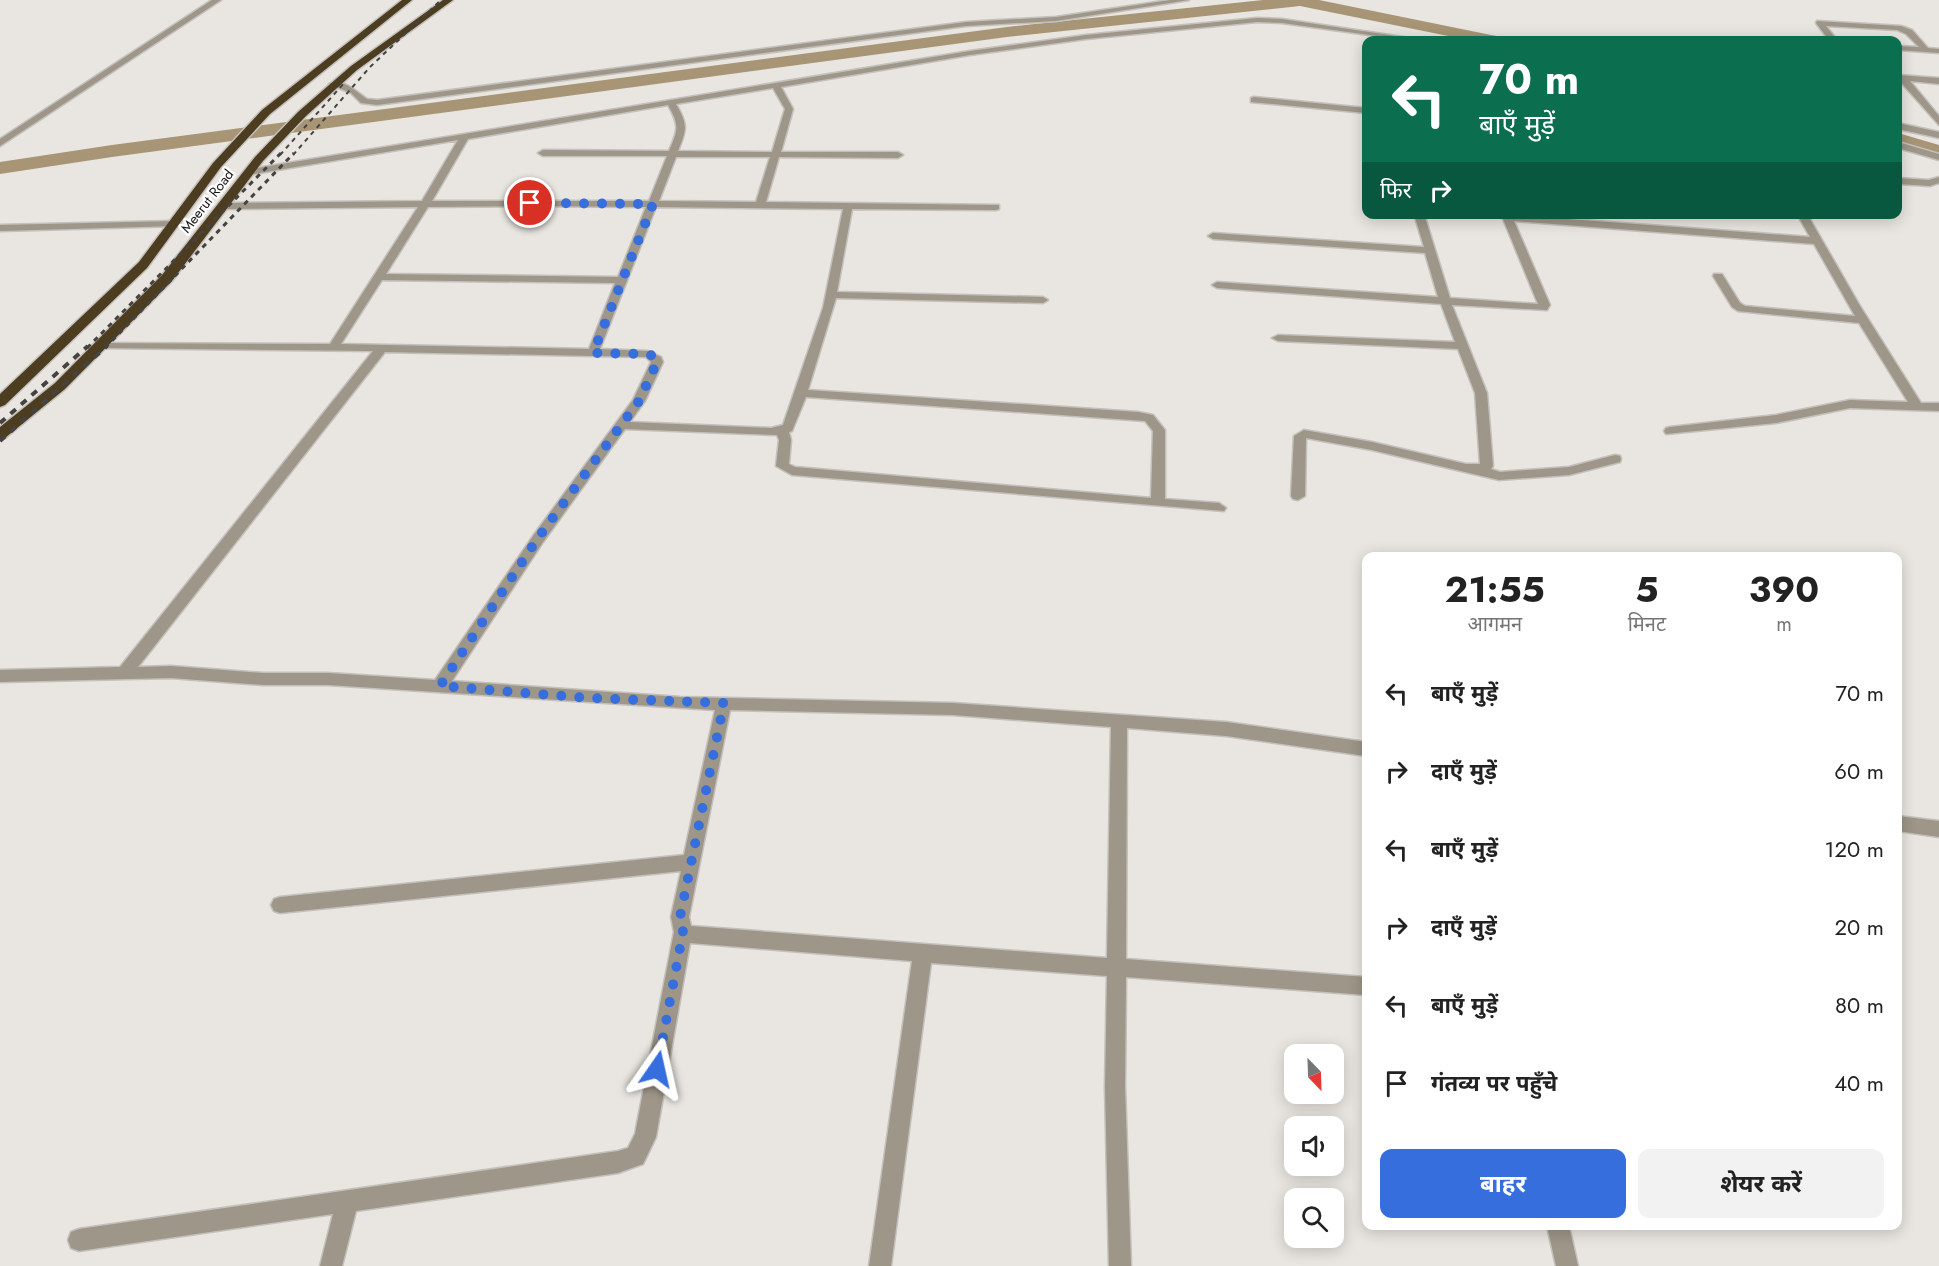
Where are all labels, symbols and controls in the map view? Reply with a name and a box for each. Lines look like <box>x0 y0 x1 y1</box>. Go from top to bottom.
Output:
text: 70 m <box>1479 49 1579 110</box>
icon: left <box>1380 60 1458 138</box>
text: बाएँ मुड़ें <box>1479 105 1555 144</box>
street label: Meerut Road <box>176 165 238 237</box>
text: फिर <box>1380 174 1412 206</box>
icon: right <box>1424 174 1457 207</box>
pin <box>504 177 555 228</box>
icon: arrive <box>513 186 546 219</box>
text: 21:55 <box>1445 563 1545 615</box>
text: 5 <box>1635 563 1658 615</box>
text: 390 <box>1749 563 1819 615</box>
text: आगमन <box>1467 610 1522 639</box>
text: मिनट <box>1628 610 1666 639</box>
text: m <box>1776 610 1792 639</box>
icon: left <box>1380 677 1413 710</box>
text: बाएँ मुड़ें <box>1431 677 1498 709</box>
text: 70 m <box>1835 677 1884 709</box>
icon: right <box>1380 755 1413 788</box>
text: दाएँ मुड़ें <box>1431 755 1497 787</box>
text: 60 m <box>1834 755 1884 787</box>
icon: left <box>1380 833 1413 866</box>
text: बाएँ मुड़ें <box>1431 833 1498 865</box>
text: 120 m <box>1825 833 1884 865</box>
icon: right <box>1380 911 1413 944</box>
text: दाएँ मुड़ें <box>1431 911 1497 943</box>
text: 20 m <box>1835 911 1884 943</box>
icon: left <box>1380 989 1413 1022</box>
text: बाएँ मुड़ें <box>1431 989 1498 1021</box>
text: 80 m <box>1835 989 1884 1021</box>
position arrow <box>625 1037 689 1101</box>
north arrow <box>1284 1044 1344 1104</box>
map controls <box>1284 1044 1344 1248</box>
icon: arrive <box>1380 1067 1413 1100</box>
text: गंतव्य पर पहुँचे <box>1431 1067 1557 1099</box>
text: 40 m <box>1834 1067 1884 1099</box>
button: sound <box>1284 1116 1344 1176</box>
button: बाहर <box>1380 1149 1626 1218</box>
button: शेयर करें <box>1638 1149 1884 1218</box>
button: search <box>1284 1188 1344 1248</box>

